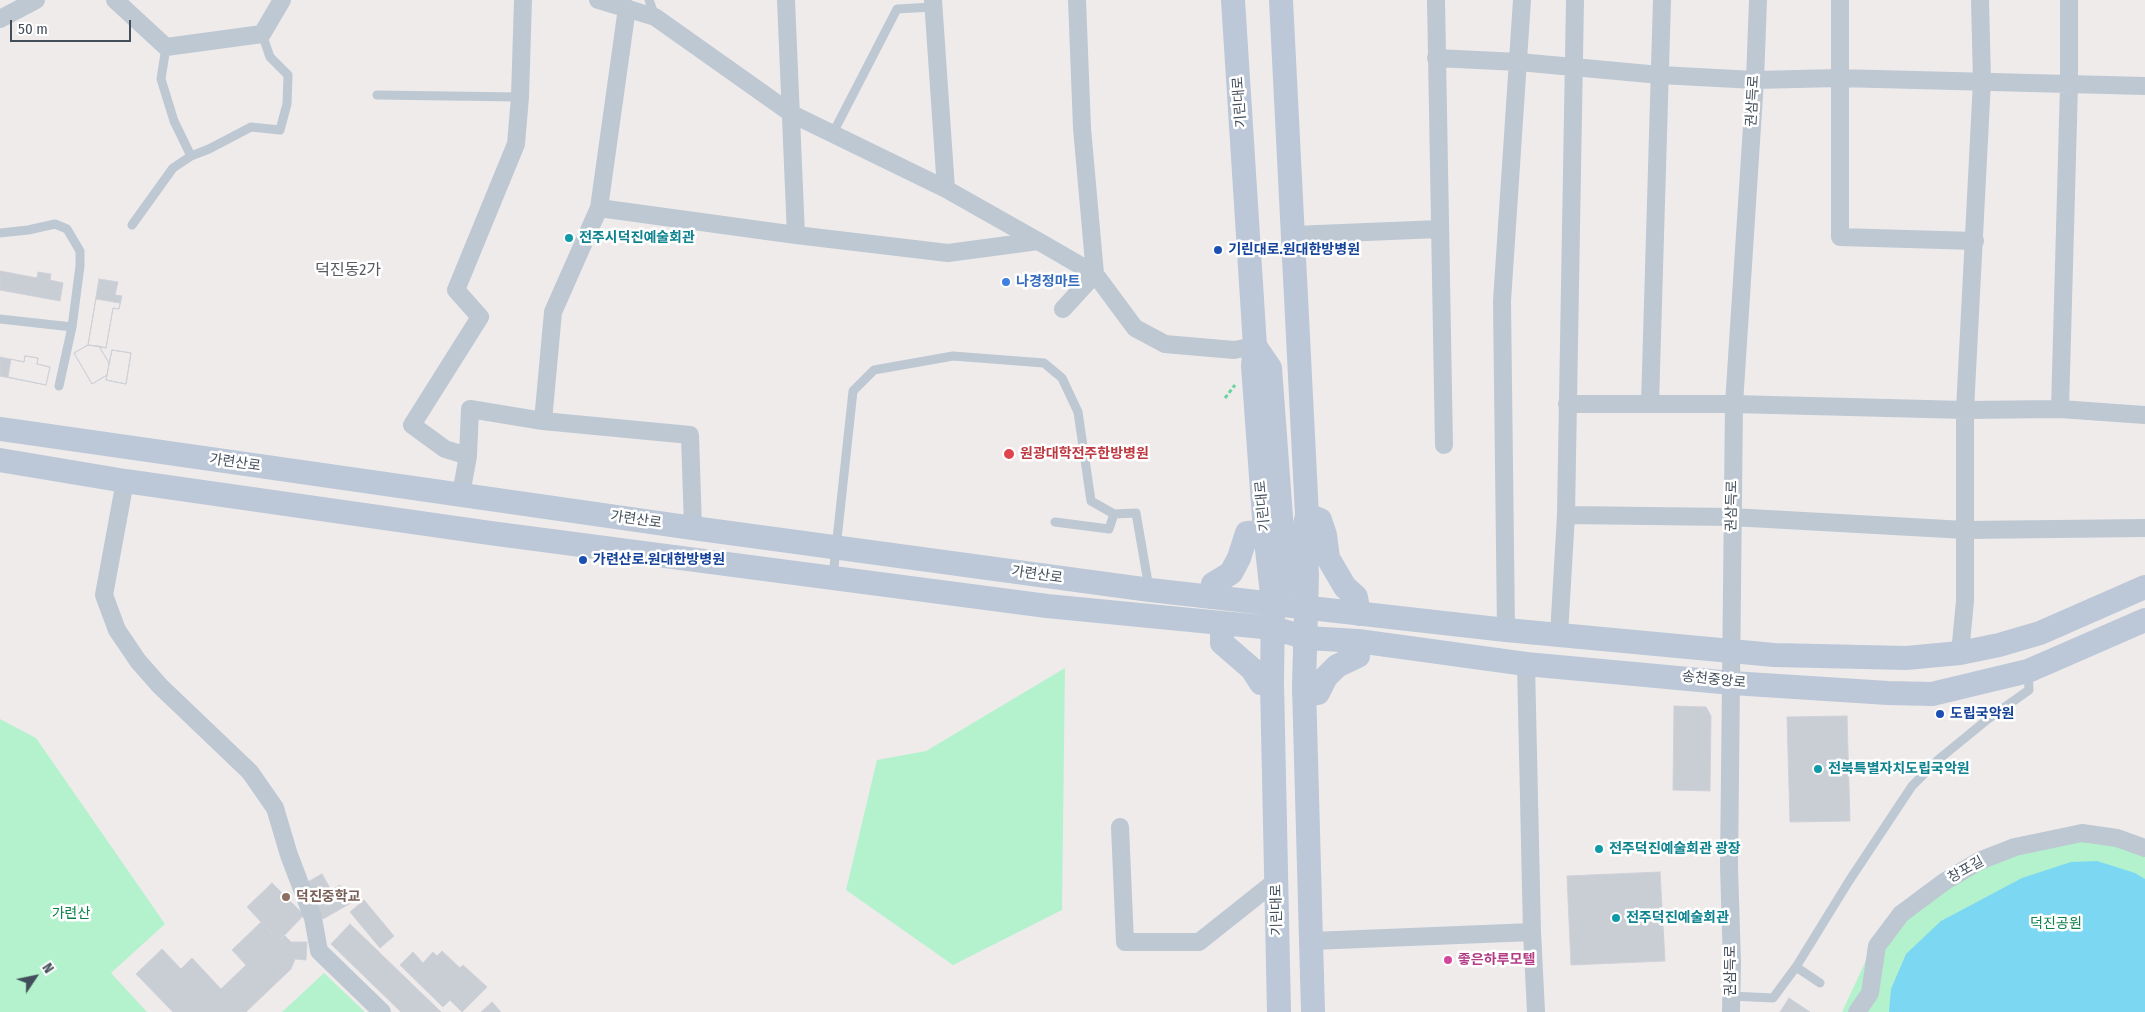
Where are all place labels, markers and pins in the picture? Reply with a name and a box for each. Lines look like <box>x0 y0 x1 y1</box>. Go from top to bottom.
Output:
place label: 전주시덕진예술회관 <box>579 230 695 246</box>
marker: 전주시덕진예술회관 <box>563 232 575 244</box>
place label: 기린대로.원대한방병원 <box>1228 242 1360 258</box>
marker: 기린대로.원대한방병원 <box>1212 244 1224 256</box>
place label: 나경정마트 <box>1016 274 1080 290</box>
marker: 나경정마트 <box>1000 276 1012 288</box>
place label: 원광대학전주한방병원 <box>1020 446 1149 462</box>
marker: 원광대학전주한방병원 <box>1002 447 1016 461</box>
place label: 가련산로.원대한방병원 <box>593 552 725 568</box>
marker: 가련산로.원대한방병원 <box>577 554 589 566</box>
place label: 도립국악원 <box>1950 706 2014 722</box>
marker: 도립국악원 <box>1934 708 1946 720</box>
place label: 전북특별자치도립국악원 <box>1828 761 1970 777</box>
marker: 전북특별자치도립국악원 <box>1812 763 1824 775</box>
place label: 전주덕진예술회관 광장 <box>1609 841 1741 857</box>
marker: 전주덕진예술회관 광장 <box>1593 843 1605 855</box>
place label: 덕진중학교 <box>296 889 360 905</box>
marker: 덕진중학교 <box>280 891 292 903</box>
place label: 전주덕진예술회관 <box>1626 910 1729 926</box>
marker: 전주덕진예술회관 <box>1610 912 1622 924</box>
place label: 좋은하루모텔 <box>1458 952 1535 968</box>
marker: 좋은하루모텔 <box>1442 954 1454 966</box>

